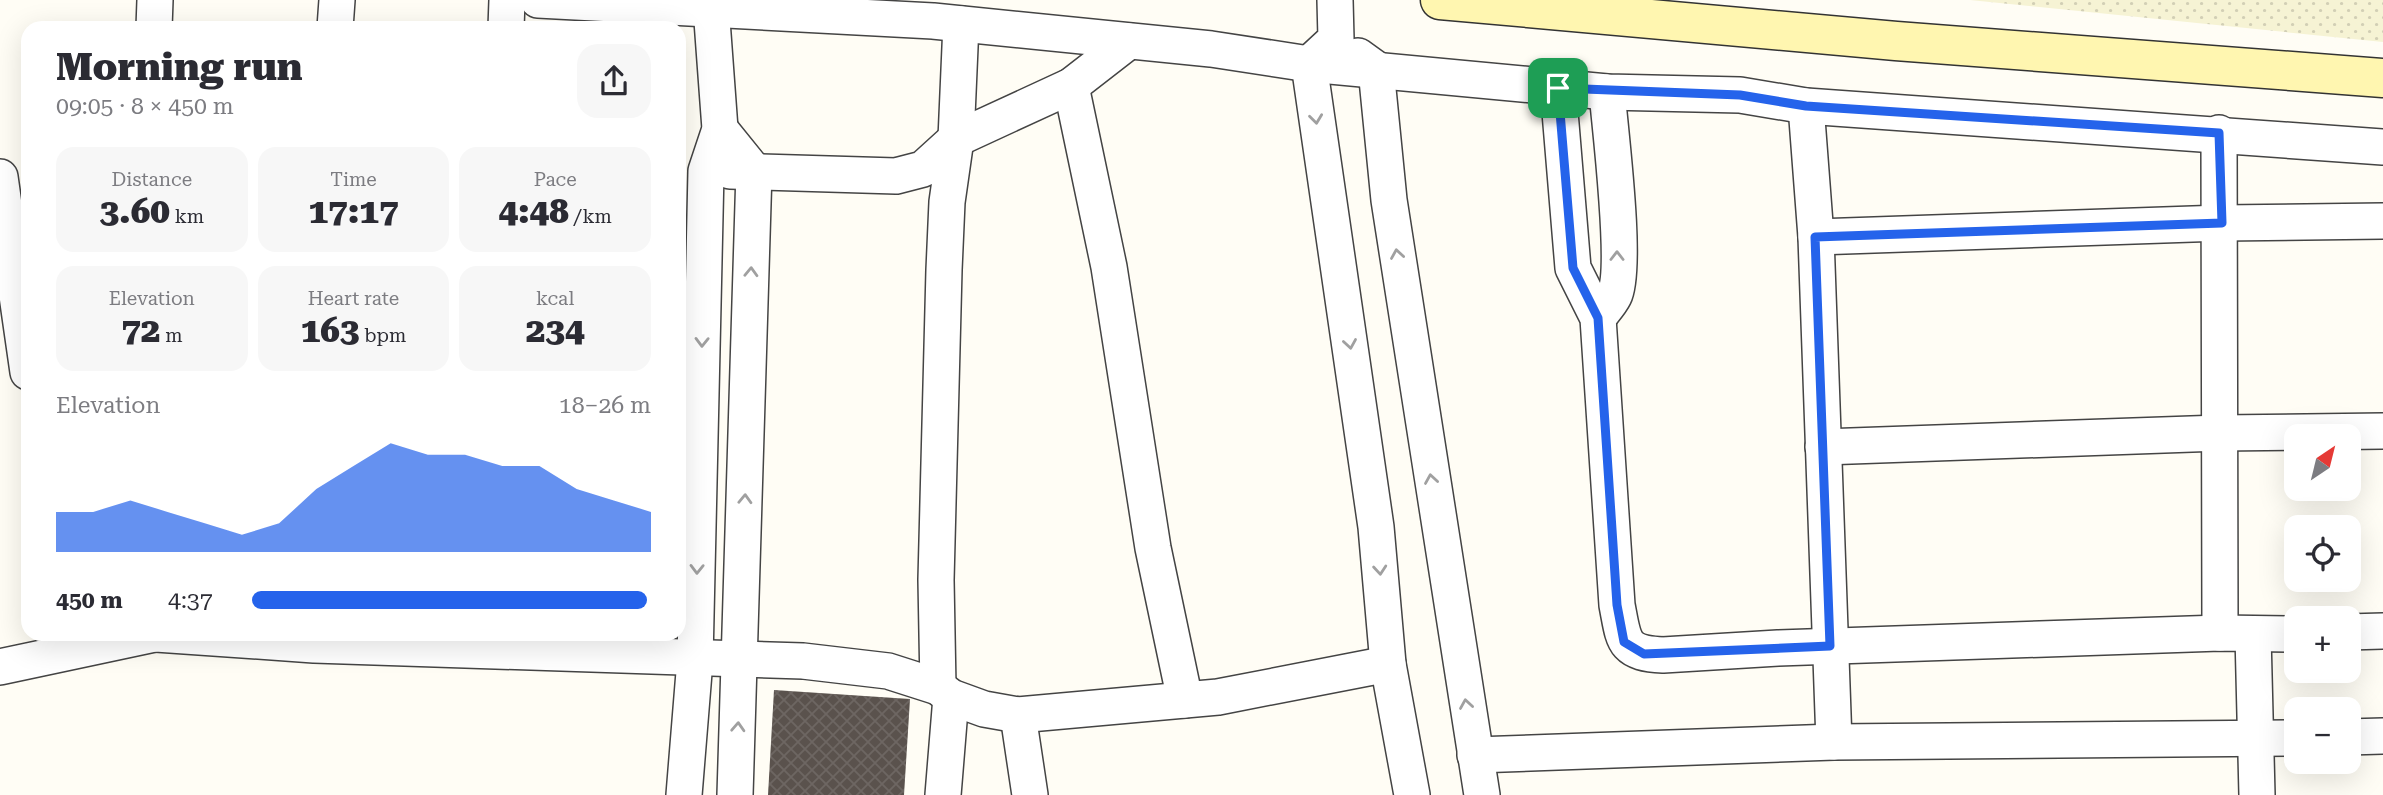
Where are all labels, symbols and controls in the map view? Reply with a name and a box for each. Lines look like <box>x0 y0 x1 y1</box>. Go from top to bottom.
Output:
button: share <box>577 44 651 118</box>
text: Morning run <box>56 45 303 89</box>
pin <box>1528 58 1588 118</box>
icon: arrive <box>1539 69 1577 107</box>
text: 09:05 · 8 × 450 m <box>56 93 234 120</box>
one-way arrow <box>1308 114 1323 125</box>
text: Distance <box>112 168 192 191</box>
text: Time <box>330 168 377 191</box>
text: Pace <box>534 168 577 191</box>
text: 3.60 <box>100 191 170 232</box>
text: 17:17 <box>308 191 399 232</box>
text: 4:48 <box>498 191 569 232</box>
text: km <box>170 205 204 228</box>
text: /km <box>569 205 612 228</box>
one-way arrow <box>1390 248 1405 260</box>
one-way arrow <box>1609 250 1625 261</box>
one-way arrow <box>744 266 759 277</box>
text: Elevation <box>109 287 195 310</box>
text: Heart rate <box>308 287 399 310</box>
text: kcal <box>536 287 574 310</box>
text: 72 <box>121 310 160 351</box>
text: 163 <box>301 310 359 351</box>
text: 234 <box>526 310 585 351</box>
text: m <box>160 324 183 347</box>
text: bpm <box>359 324 406 347</box>
one-way arrow <box>694 337 710 347</box>
one-way arrow <box>1342 338 1357 350</box>
text: Elevation <box>56 392 160 419</box>
text: 18–26 m <box>559 392 651 419</box>
north arrow <box>2284 424 2361 500</box>
map controls <box>2284 424 2361 774</box>
one-way arrow <box>1424 473 1439 485</box>
one-way arrow <box>737 494 753 504</box>
button: locate <box>2284 515 2361 592</box>
one-way arrow <box>689 564 705 575</box>
one-way arrow <box>1372 565 1387 576</box>
text: 450 m <box>56 587 123 614</box>
text: 4:37 <box>168 587 213 614</box>
button: + <box>2284 606 2361 683</box>
button: − <box>2284 697 2361 774</box>
one-way arrow <box>1459 698 1474 710</box>
one-way arrow <box>730 721 745 732</box>

